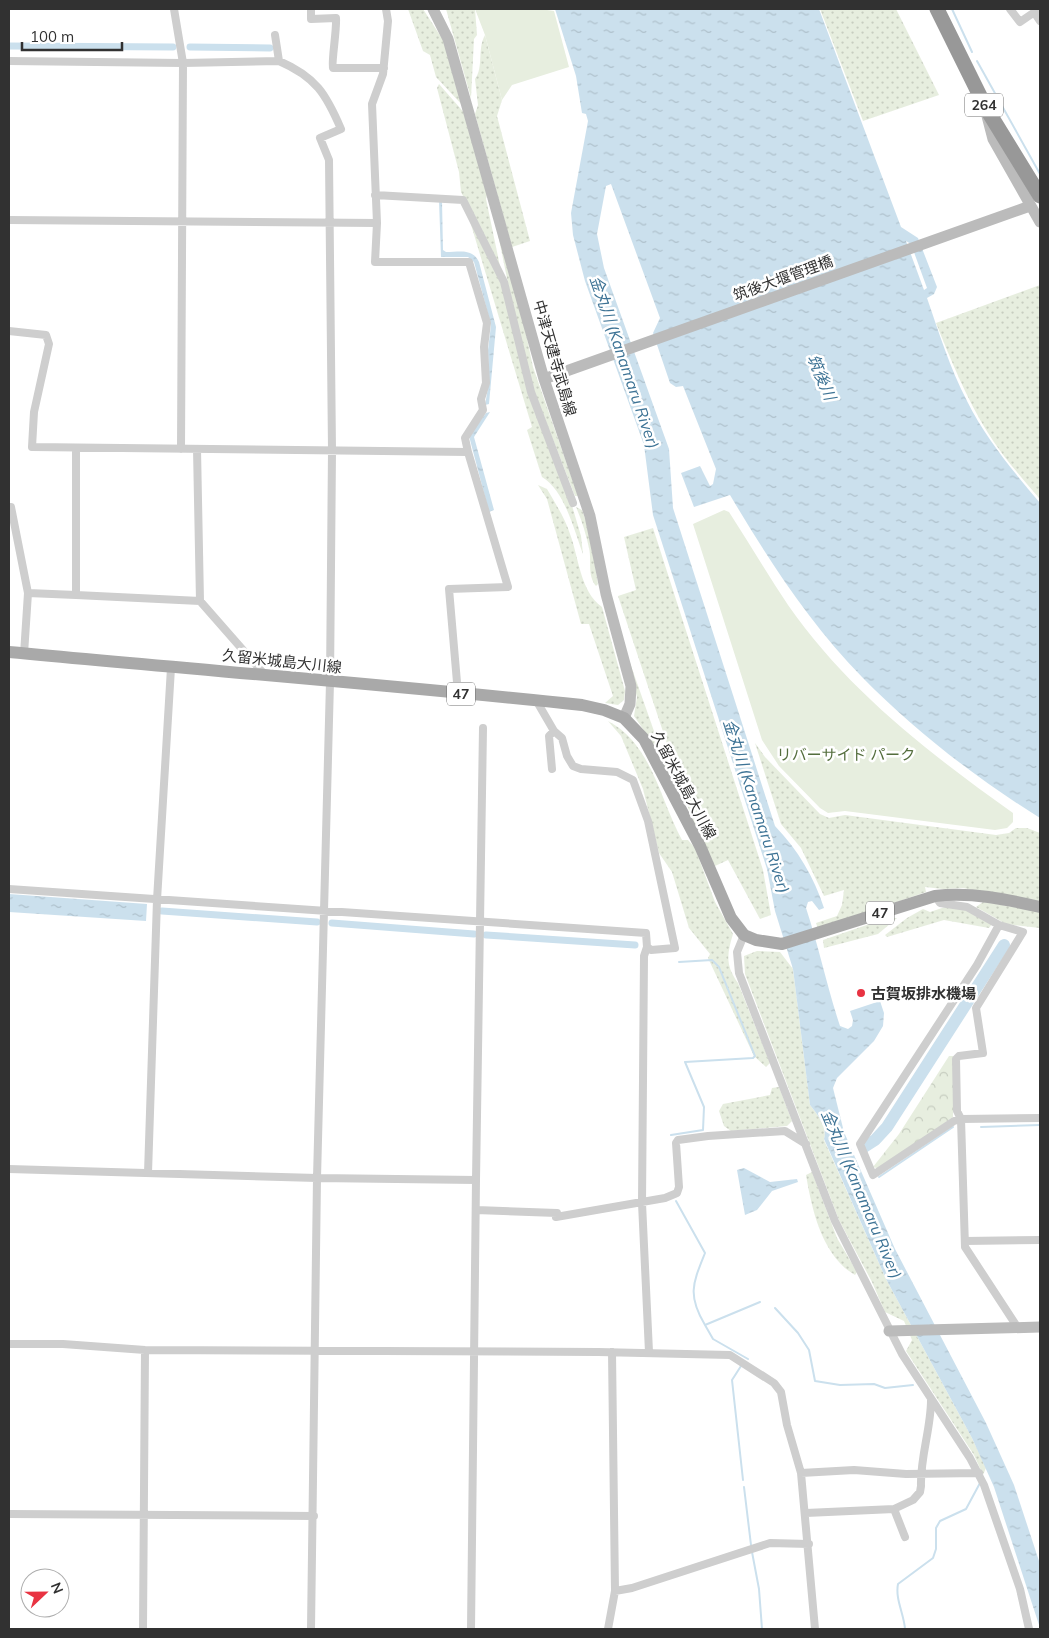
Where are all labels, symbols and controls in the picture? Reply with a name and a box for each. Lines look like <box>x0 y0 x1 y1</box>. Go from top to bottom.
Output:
scale bar <box>22 20 122 52</box>
text: 100 m <box>30 27 74 46</box>
road number: 264 <box>965 94 1003 116</box>
street label: 筑後大堰管理橋 <box>730 251 836 305</box>
water label: 金丸川 (Kanamaru River) <box>586 273 664 451</box>
street label: 中津天建寺武島線 <box>529 298 581 418</box>
water label: 筑後川 <box>803 351 841 405</box>
street label: 久留米城島大川線 <box>221 645 343 677</box>
road number: 47 <box>447 682 475 706</box>
water label: 金丸川 (Kanamaru River) <box>719 716 795 896</box>
street label: 久留米城島大川線 <box>647 728 721 842</box>
park label: リバーサイド パーク <box>777 745 915 764</box>
road number: 47 <box>866 901 894 924</box>
place label: 古賀坂排水機場 <box>871 984 976 1003</box>
marker: 古賀坂排水機場 <box>855 987 867 999</box>
water label: 金丸川 (Kanamaru River) <box>817 1106 907 1282</box>
north arrow <box>20 1568 70 1618</box>
text: N <box>47 1580 67 1596</box>

